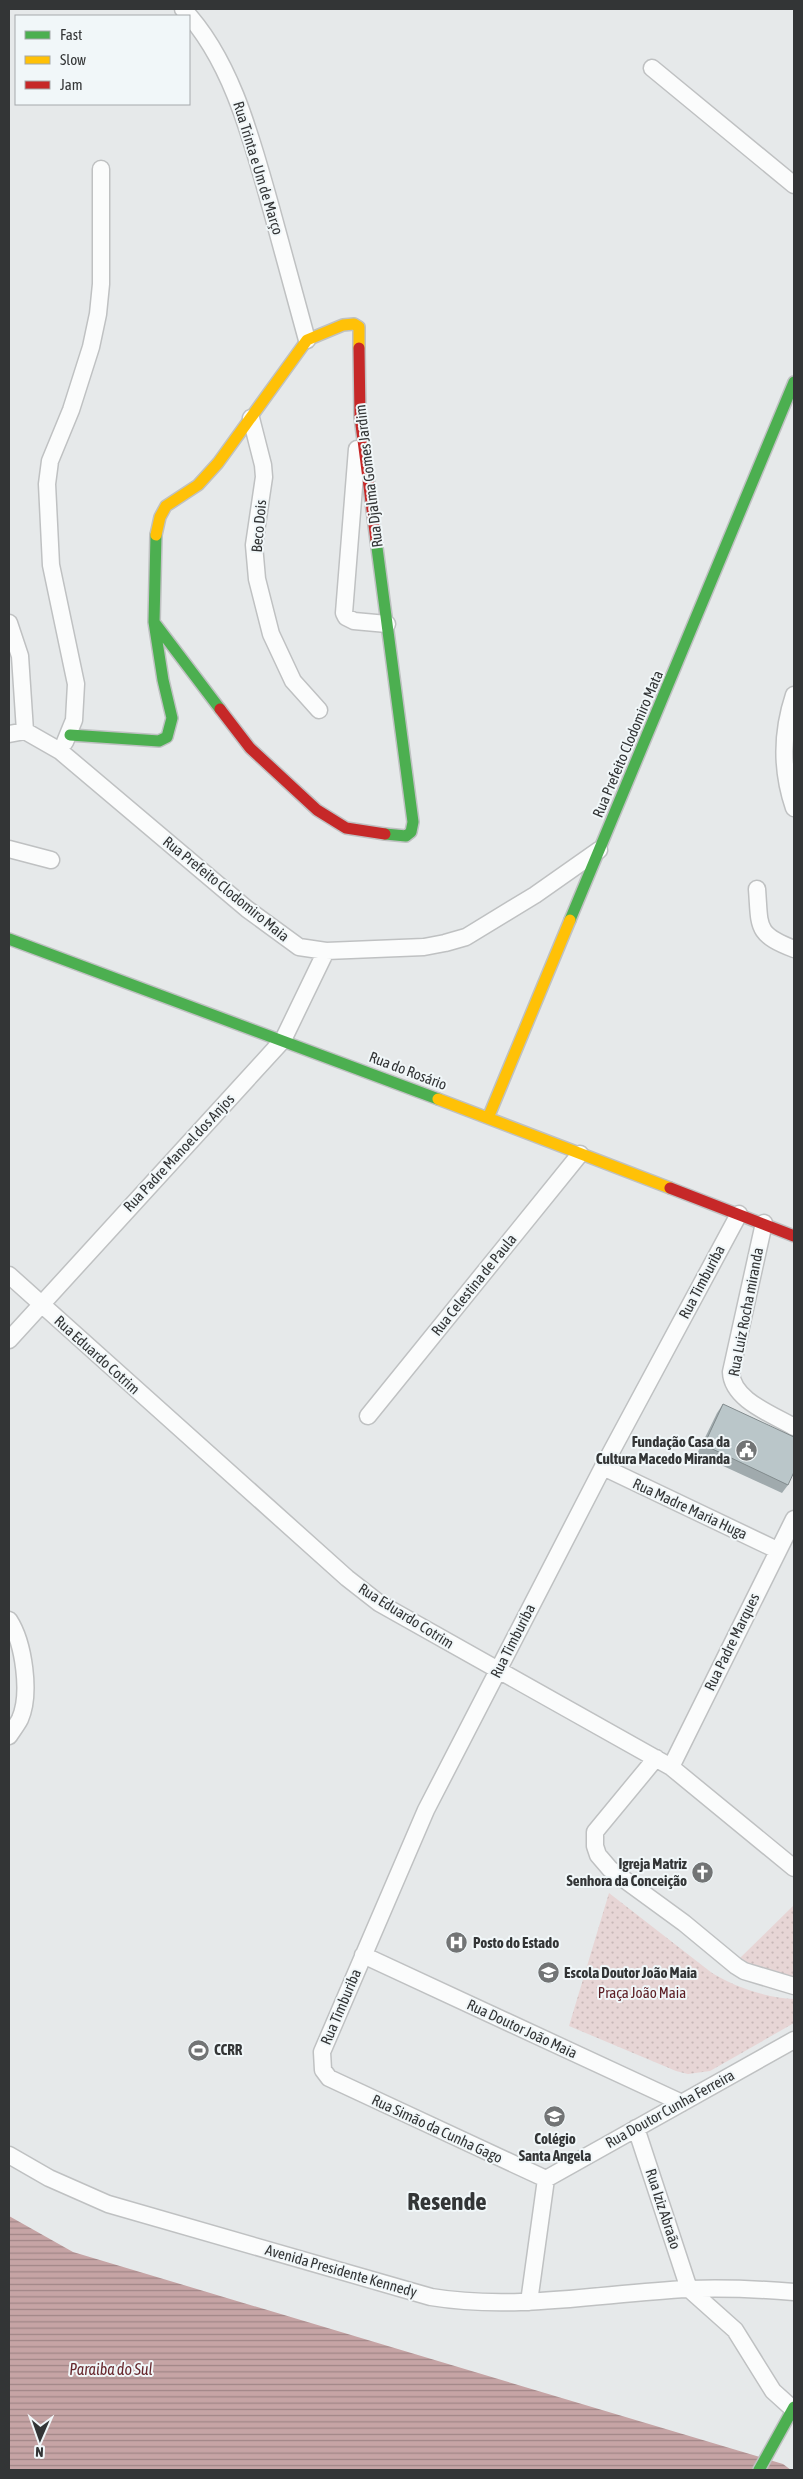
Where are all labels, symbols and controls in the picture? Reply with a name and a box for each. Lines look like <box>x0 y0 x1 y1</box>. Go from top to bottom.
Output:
legend <box>15 15 190 105</box>
text: Fast <box>60 26 82 43</box>
text: Slow <box>60 51 86 68</box>
text: Jam <box>60 76 83 93</box>
street label: Rua Trinta e Um de Março <box>230 99 287 237</box>
street label: Rua Djalma Gomes Jardim <box>351 404 386 549</box>
street label: Beco Dois <box>248 499 269 553</box>
street label: Rua Prefeito Clodomiro Mata <box>589 668 666 820</box>
street label: Rua Prefeito Clodomiro Maia <box>160 833 293 945</box>
street label: Rua do Rosário <box>367 1048 449 1093</box>
street label: Rua Padre Manoel dos Anjos <box>120 1090 237 1215</box>
street label: Rua Celestina de Paula <box>428 1231 520 1339</box>
street label: Rua Timburiba <box>675 1242 728 1321</box>
street label: Rua Luiz Rocha miranda <box>725 1246 766 1378</box>
street label: Rua Eduardo Cotrim <box>51 1312 144 1397</box>
place label: Fundação Casa da Cultura Macedo Miranda <box>596 1433 730 1467</box>
public building icon: Fundação Casa da Cultura Macedo Miranda <box>734 1439 758 1463</box>
street label: Rua Madre Maria Huga <box>630 1475 750 1543</box>
street label: Rua Eduardo Cotrim <box>356 1580 457 1652</box>
street label: Rua Padre Marques <box>701 1590 762 1693</box>
street label: Rua Timburiba <box>487 1601 538 1681</box>
place label: Igreja Matriz Senhora da Conceição <box>567 1855 688 1889</box>
church icon: Igreja Matriz Senhora da Conceição <box>691 1861 715 1885</box>
hospital icon: Posto do Estado <box>445 1931 469 1955</box>
place label: Posto do Estado <box>473 1934 559 1951</box>
school or university icon: Escola Doutor João Maia <box>536 1961 560 1985</box>
place label: Escola Doutor João Maia <box>564 1964 697 1981</box>
street label: Rua Timburiba <box>317 1966 364 2047</box>
park label: Praça João Maia <box>598 1984 686 2001</box>
street label: Rua Doutor João Maia <box>464 1996 580 2062</box>
sports icon: CCRR <box>186 2038 210 2062</box>
place label: CCRR <box>214 2041 243 2058</box>
street label: Rua Doutor Cunha Ferreira <box>602 2066 737 2151</box>
street label: Rua Simão da Cunha Gago <box>369 2091 505 2166</box>
school or university icon: Colégio Santa Angela <box>543 2104 567 2128</box>
place label: Colégio Santa Angela <box>519 2130 591 2164</box>
street label: Rua Iziz Abraão <box>642 2167 684 2251</box>
district label: Resende <box>407 2187 487 2215</box>
street label: Avenida Presidente Kennedy <box>263 2241 419 2300</box>
water label: Paraiba do Sul <box>69 2360 153 2378</box>
north arrow <box>15 2414 65 2464</box>
text: N <box>35 2444 44 2460</box>

